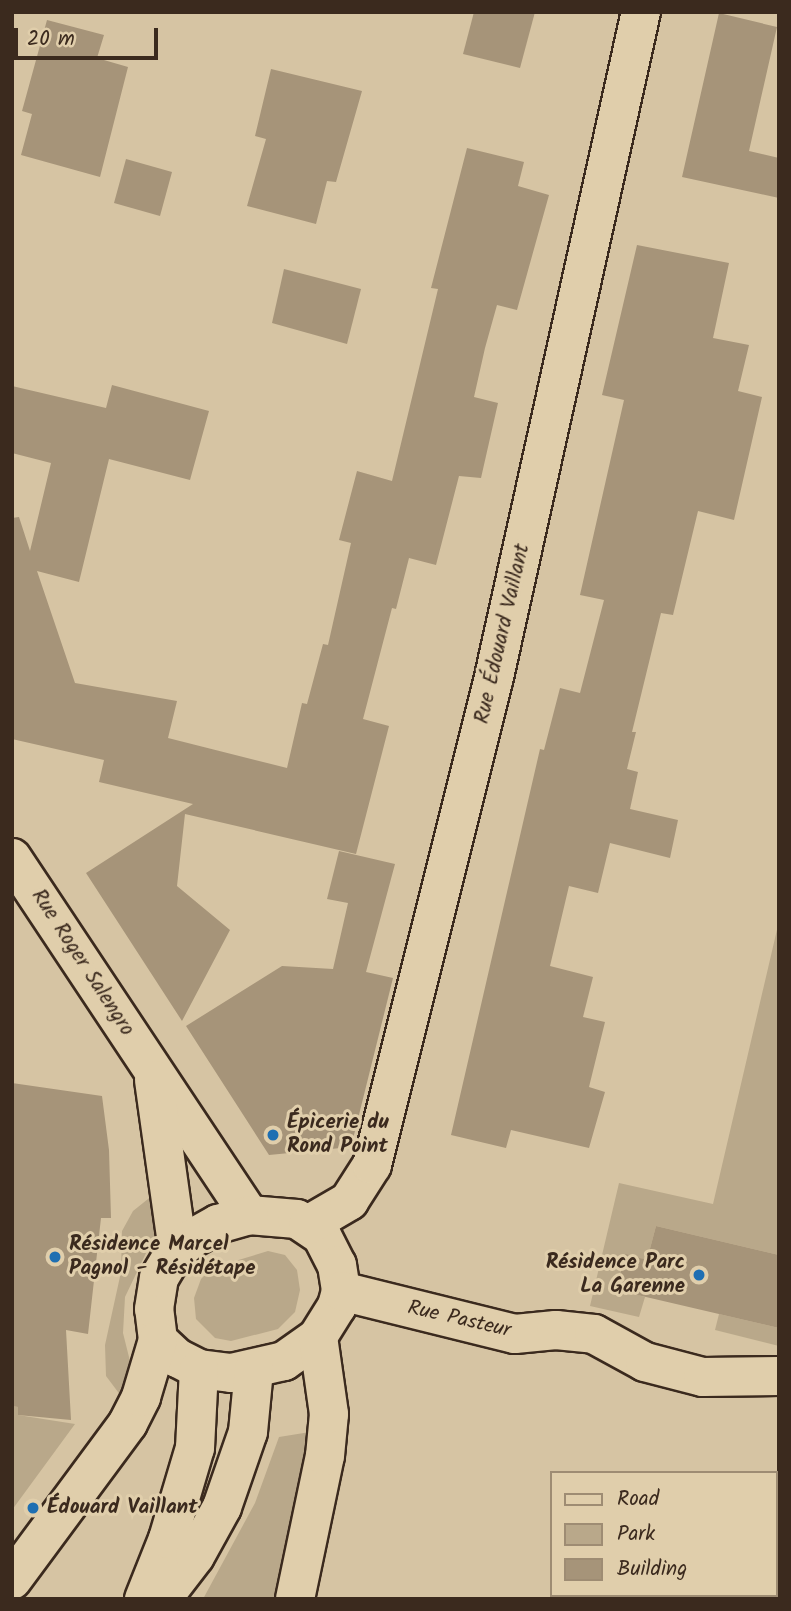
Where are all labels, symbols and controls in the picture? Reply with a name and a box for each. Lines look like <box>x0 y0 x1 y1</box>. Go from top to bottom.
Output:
scale bar <box>18 14 161 58</box>
text: 20 m <box>27 23 75 56</box>
street label: Rue Édouard Vaillant <box>470 542 536 726</box>
street label: Rue Roger Salengro <box>25 885 139 1041</box>
place label: Épicerie du Rond Point <box>287 1110 389 1160</box>
marker: Épicerie du Rond Point <box>265 1127 281 1143</box>
place label: Résidence Marcel Pagnol - Résidétape <box>69 1232 255 1282</box>
marker: Résidence Marcel Pagnol - Résidétape <box>47 1249 63 1265</box>
place label: Résidence Parc La Garenne <box>546 1250 685 1300</box>
marker: Résidence Parc La Garenne <box>691 1267 707 1283</box>
street label: Rue Pasteur <box>405 1296 513 1344</box>
legend <box>550 1471 777 1597</box>
text: Road <box>617 1483 659 1516</box>
place label: Édouard Vaillant <box>47 1495 198 1521</box>
marker: Édouard Vaillant <box>25 1500 41 1516</box>
text: Park <box>617 1518 655 1551</box>
text: Building <box>617 1553 687 1586</box>

